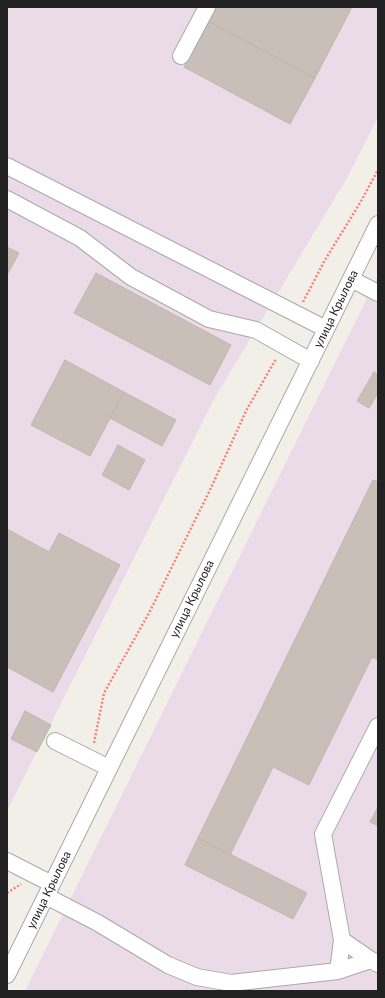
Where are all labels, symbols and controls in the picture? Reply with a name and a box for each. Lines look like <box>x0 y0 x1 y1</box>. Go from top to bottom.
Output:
street label: улица Крылова <box>311 268 361 350</box>
street label: улица Крылова <box>167 558 217 640</box>
street label: улица Крылова <box>24 849 74 931</box>

